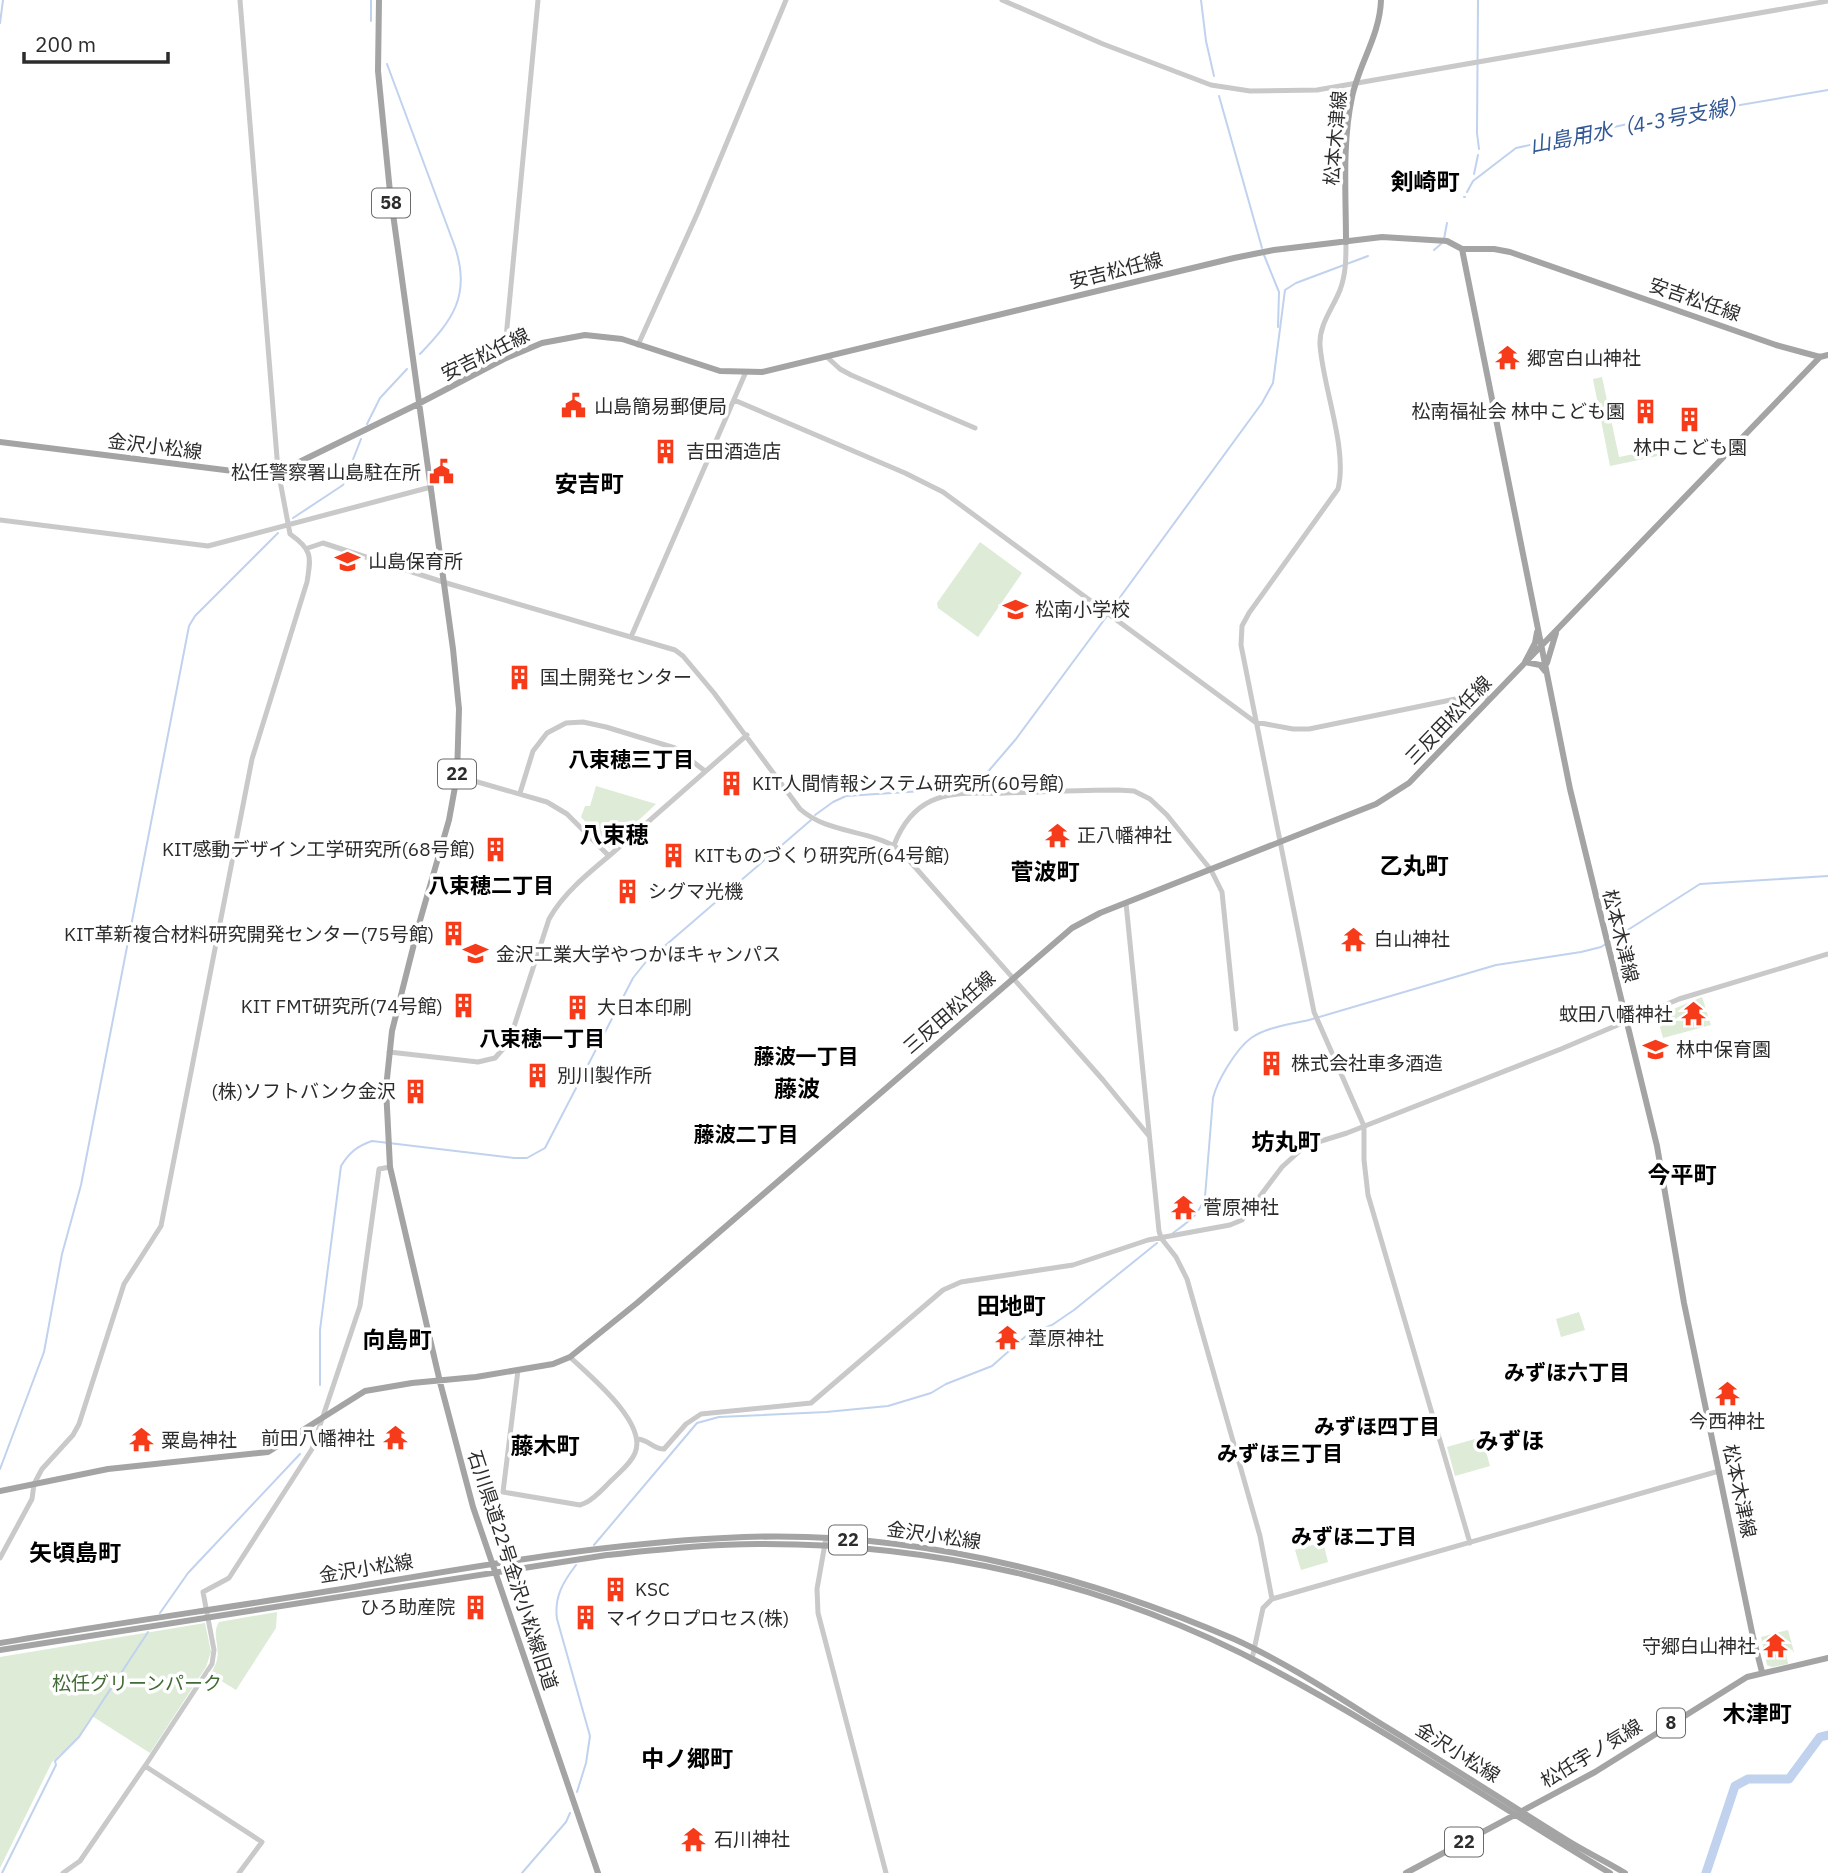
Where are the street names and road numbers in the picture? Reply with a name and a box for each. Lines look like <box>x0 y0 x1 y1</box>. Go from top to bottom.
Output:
street label: 松本木津線 <box>1319 90 1351 186</box>
road number: 58 <box>372 188 410 218</box>
street label: 安吉松任線 <box>1067 247 1165 293</box>
street label: 安吉松任線 <box>1646 272 1744 326</box>
street label: 安吉松任線 <box>437 322 533 386</box>
street label: 金沢小松線 <box>106 428 204 464</box>
street label: 三反田松任線 <box>1400 671 1496 769</box>
road number: 22 <box>438 760 476 788</box>
street label: 松本木津線 <box>1598 887 1644 985</box>
street label: 三反田松任線 <box>898 966 1000 1058</box>
street label: 松本木津線 <box>1718 1442 1762 1540</box>
street label: 石川県道22号金沢小松線旧道 <box>463 1447 563 1693</box>
street label: 金沢小松線 <box>885 1517 983 1553</box>
road number: 22 <box>829 1526 867 1554</box>
street label: 金沢小松線 <box>317 1549 415 1587</box>
road number: 8 <box>1657 1708 1685 1738</box>
street label: 松任宇ノ気線 <box>1536 1713 1646 1793</box>
street label: 金沢小松線 <box>1411 1717 1505 1787</box>
road number: 22 <box>1445 1828 1483 1856</box>

